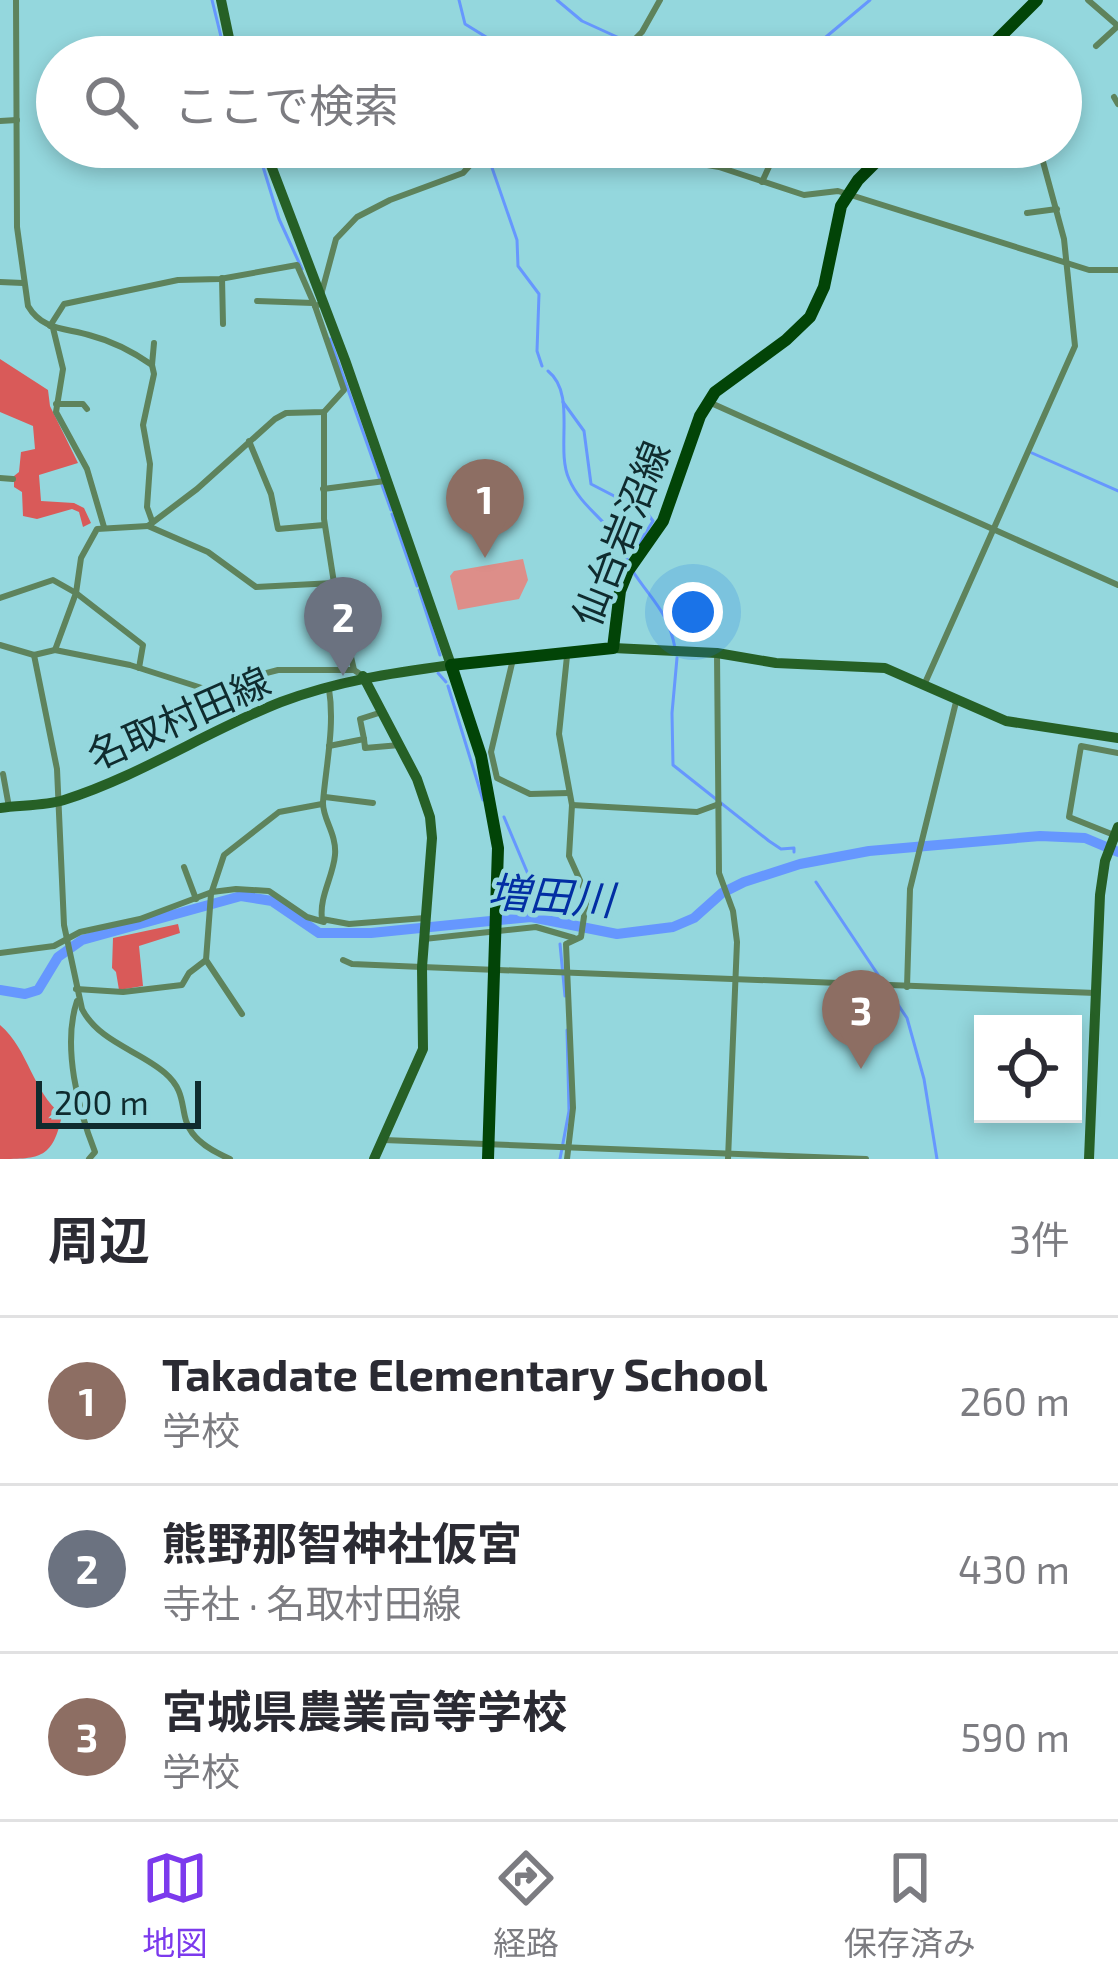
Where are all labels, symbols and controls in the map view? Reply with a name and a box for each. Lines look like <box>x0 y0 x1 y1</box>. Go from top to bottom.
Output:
search box <box>36 36 1082 168</box>
icon: search <box>78 69 144 135</box>
text: ここで検索 <box>174 77 399 131</box>
street label: 仙台岩沼線 <box>562 434 678 632</box>
pin: 1 <box>446 459 524 558</box>
pin: 2 <box>304 577 382 676</box>
your location <box>663 582 723 642</box>
street label: 名取村田線 <box>79 656 277 778</box>
water label: 増田川 <box>486 865 620 924</box>
pin: 3 <box>822 970 900 1069</box>
map controls <box>974 1015 1082 1123</box>
button: locate <box>974 1015 1082 1123</box>
scale bar <box>36 1075 201 1128</box>
text: 200 m <box>54 1082 149 1122</box>
text: 周辺 <box>48 1208 150 1269</box>
text: 3件 <box>1009 1215 1070 1262</box>
text: Takadate Elementary School <box>162 1346 768 1400</box>
text: 1 <box>79 1377 95 1424</box>
text: 260 m <box>959 1377 1070 1424</box>
text: 学校 <box>162 1406 240 1453</box>
text: 熊野那智神社仮宮 <box>162 1515 522 1569</box>
text: 2 <box>76 1545 98 1592</box>
text: 430 m <box>958 1545 1070 1592</box>
text: 寺社 · 名取村田線 <box>162 1579 462 1626</box>
text: 宮城県農業高等学校 <box>162 1683 567 1737</box>
text: 3 <box>76 1713 98 1760</box>
text: 590 m <box>960 1713 1070 1760</box>
text: 学校 <box>162 1747 240 1794</box>
tab: 地図 <box>142 1845 208 1965</box>
tab: 経路 <box>493 1845 559 1965</box>
tab: 保存済み <box>844 1845 976 1965</box>

